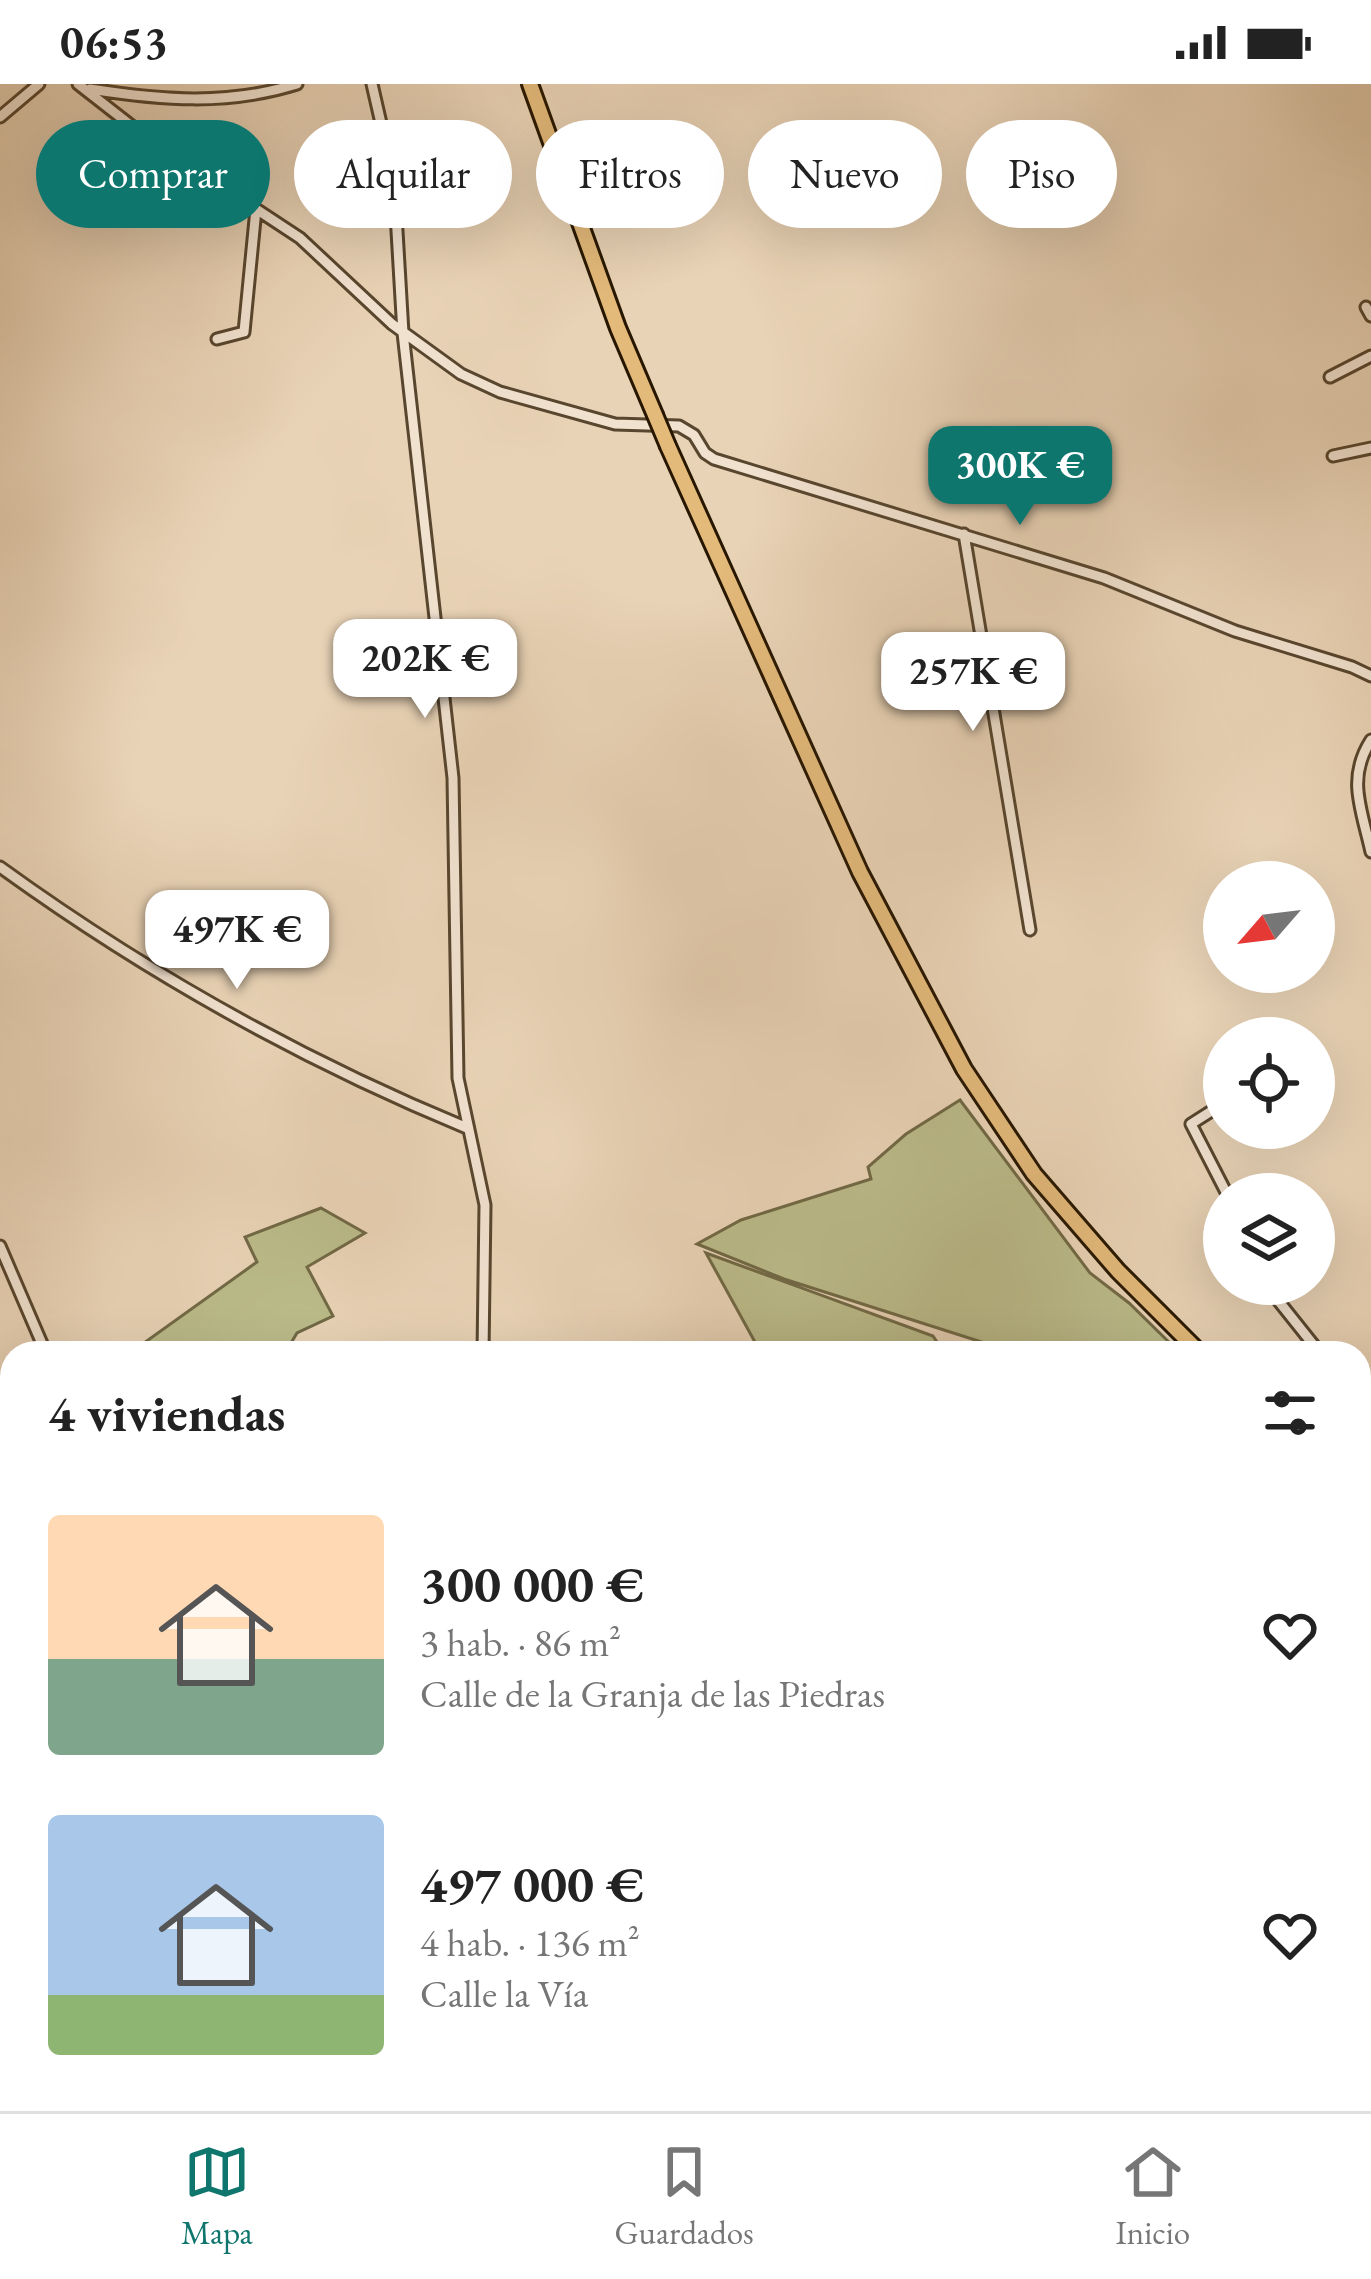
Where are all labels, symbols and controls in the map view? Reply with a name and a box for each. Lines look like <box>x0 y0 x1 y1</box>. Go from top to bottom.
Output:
text: 06:53 <box>60 13 168 71</box>
chip: Comprar <box>36 120 270 228</box>
chip: Alquilar <box>294 120 512 228</box>
chip: Filtros <box>536 120 724 228</box>
chip: Nuevo <box>748 120 942 228</box>
chip: Piso <box>966 120 1117 228</box>
pin: 300K € <box>922 426 1118 528</box>
text: 300K € <box>955 439 1085 490</box>
pin: 202K € <box>327 619 523 721</box>
text: 202K € <box>360 632 490 683</box>
pin: 257K € <box>875 632 1071 734</box>
text: 257K € <box>908 645 1038 696</box>
north arrow <box>1203 861 1335 993</box>
map controls <box>1203 861 1335 1305</box>
pin: 497K € <box>139 890 335 992</box>
text: 497K € <box>172 903 302 954</box>
button: locate <box>1203 1017 1335 1149</box>
button: layers <box>1203 1173 1335 1305</box>
text: 4 viviendas <box>48 1380 285 1446</box>
icon: filters <box>1257 1380 1323 1446</box>
text: 300 000 € <box>420 1551 644 1617</box>
icon: home <box>144 1563 288 1707</box>
icon: heart <box>1257 1602 1323 1668</box>
text: 3 hab. · 86 m² <box>420 1617 621 1668</box>
text: Calle de la Granja de las Piedras <box>420 1668 885 1719</box>
text: 497 000 € <box>420 1851 644 1917</box>
icon: home <box>144 1863 288 2007</box>
icon: heart <box>1257 1902 1323 1968</box>
text: 4 hab. · 136 m² <box>420 1917 640 1968</box>
text: Calle la Vía <box>420 1968 588 2019</box>
tab: Mapa <box>181 2139 253 2254</box>
tab: Guardados <box>615 2139 754 2254</box>
tab: Inicio <box>1115 2139 1190 2254</box>

